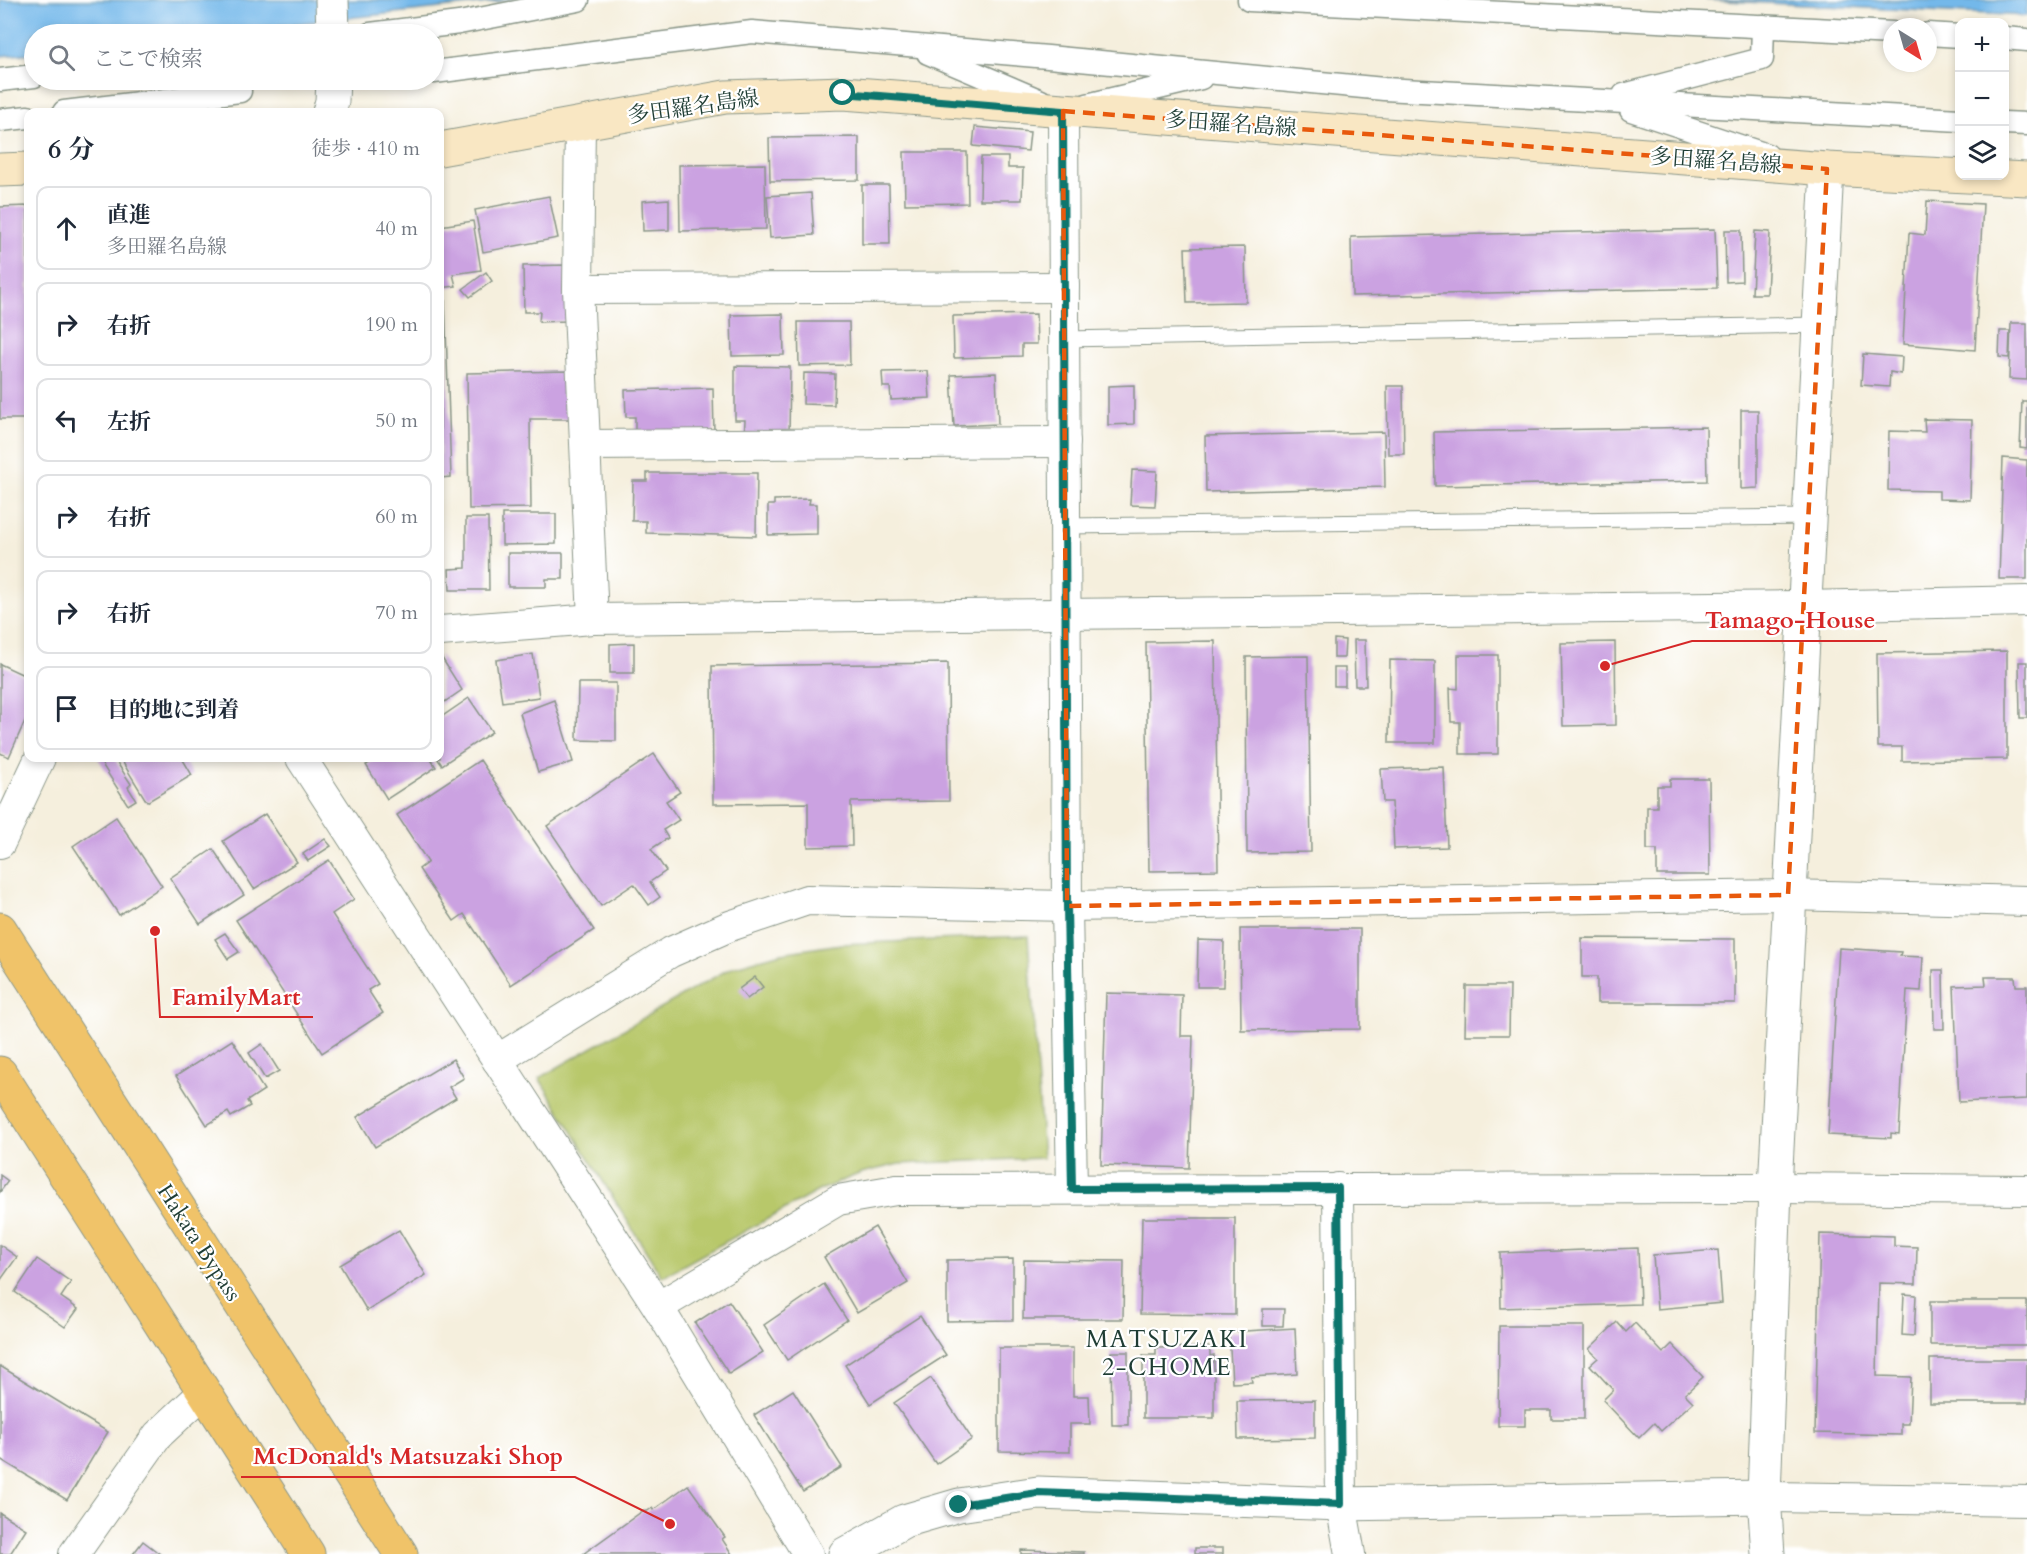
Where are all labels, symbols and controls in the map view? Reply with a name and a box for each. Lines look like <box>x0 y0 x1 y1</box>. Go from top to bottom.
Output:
north arrow <box>1883 18 1937 72</box>
map controls <box>1955 18 2009 180</box>
button: + <box>1955 18 2009 72</box>
search box <box>24 24 444 90</box>
icon: search <box>45 41 78 74</box>
text: ここで検索 <box>93 44 203 74</box>
button: − <box>1955 72 2009 126</box>
route start <box>829 79 855 105</box>
street label: 多田羅名島線 <box>626 83 761 131</box>
street label: 多田羅名島線 <box>1164 104 1298 144</box>
button: layers <box>1955 126 2009 180</box>
text: 6 分 <box>48 132 94 167</box>
text: 徒歩 · 410 m <box>311 135 420 162</box>
street label: 多田羅名島線 <box>1649 141 1783 181</box>
text: 直進 <box>107 200 151 230</box>
icon: ahead <box>50 212 83 245</box>
text: 40 m <box>375 215 418 242</box>
text: 多田羅名島線 <box>107 233 227 260</box>
icon: right <box>50 308 83 341</box>
text: 右折 <box>107 311 151 341</box>
text: 190 m <box>365 311 418 338</box>
icon: left <box>50 404 83 437</box>
text: 左折 <box>107 407 151 437</box>
text: 50 m <box>375 407 418 434</box>
icon: right <box>50 500 83 533</box>
text: 右折 <box>107 503 151 533</box>
text: 60 m <box>375 503 418 530</box>
icon: right <box>50 596 83 629</box>
text: 右折 <box>107 599 151 629</box>
text: 70 m <box>375 599 418 626</box>
callout: Tamago-House <box>1692 599 1887 641</box>
text: Tamago-House <box>1705 604 1875 637</box>
icon: arrive <box>50 692 83 725</box>
text: 目的地に到着 <box>107 695 239 725</box>
callout: FamilyMart <box>160 975 313 1017</box>
text: FamilyMart <box>171 981 301 1014</box>
street label: Hakata Bypass <box>150 1178 248 1307</box>
district label: MATSUZAKI 2-CHOME <box>1086 1323 1248 1384</box>
callout: McDonald's Matsuzaki Shop <box>241 1435 575 1477</box>
text: McDonald's Matsuzaki Shop <box>253 1440 563 1473</box>
route end <box>945 1491 971 1517</box>

